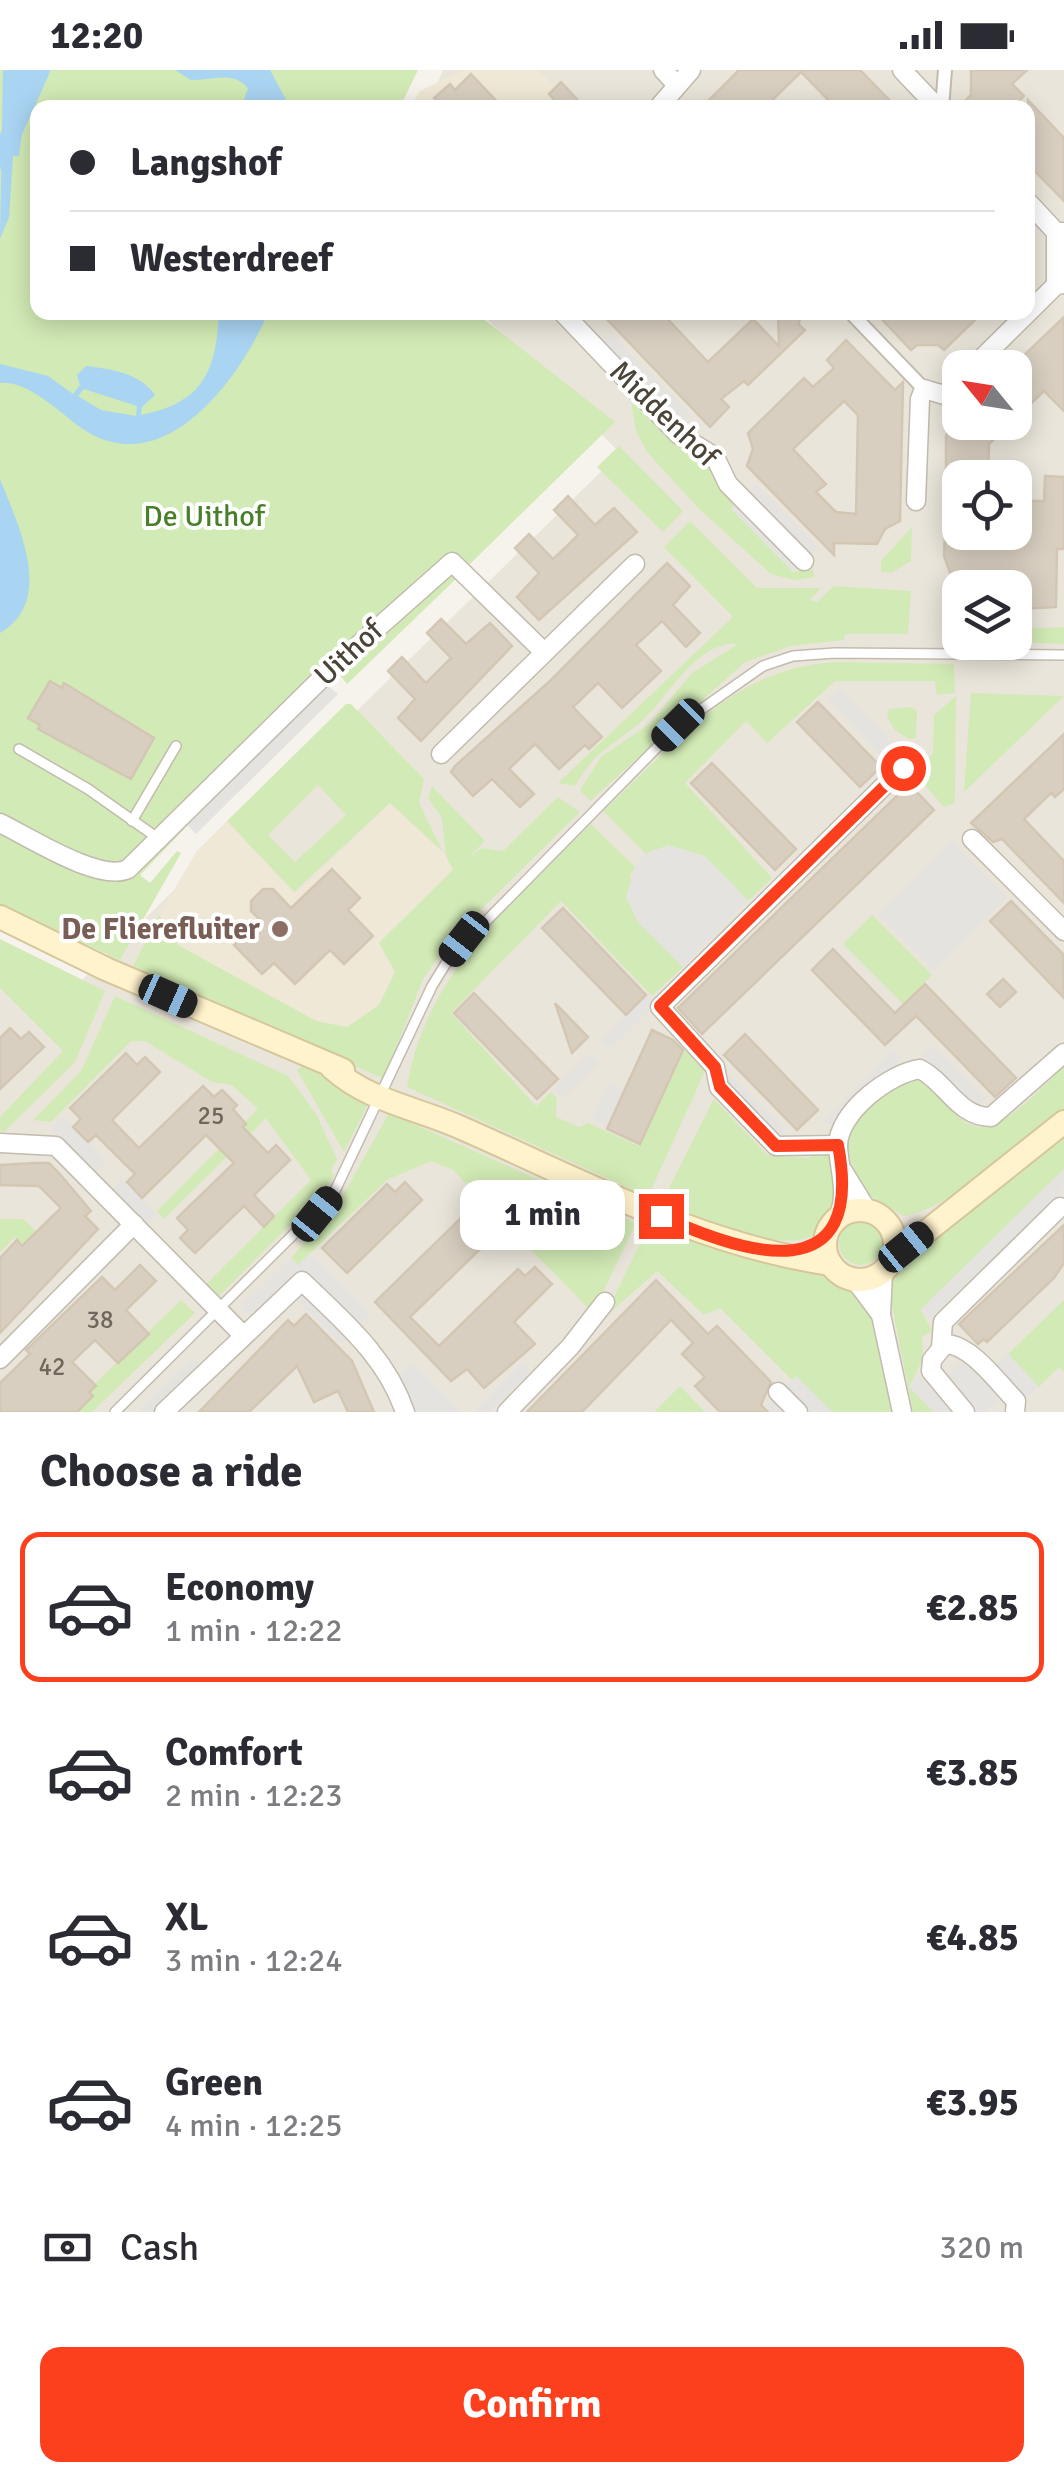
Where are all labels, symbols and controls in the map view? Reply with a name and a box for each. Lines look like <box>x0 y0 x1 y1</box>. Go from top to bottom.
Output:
text: 12:20 <box>50 12 143 59</box>
text: Langshof <box>130 139 282 186</box>
text: Westerdreef <box>130 235 333 282</box>
north arrow <box>942 350 1032 440</box>
map controls <box>942 350 1032 660</box>
street label: Middenhof <box>602 353 728 476</box>
button: locate <box>942 460 1032 550</box>
park label: De Uithof <box>143 498 267 535</box>
button: layers <box>942 570 1032 660</box>
street label: Uithof <box>307 611 392 694</box>
car <box>646 693 710 757</box>
route start <box>881 746 926 791</box>
car <box>434 906 494 972</box>
place label: De Flierefluiter <box>61 911 260 948</box>
marker: De Flierefluiter <box>269 918 291 940</box>
car <box>134 970 202 1022</box>
house number: 25 <box>197 1100 225 1131</box>
car <box>286 1181 348 1247</box>
callout: 1 min <box>461 1181 626 1251</box>
route end <box>639 1194 684 1239</box>
text: 1 min <box>504 1195 581 1234</box>
car <box>873 1216 939 1278</box>
house number: 38 <box>86 1304 114 1335</box>
house number: 42 <box>38 1351 66 1382</box>
text: Choose a ride <box>40 1444 303 1499</box>
icon: car <box>45 1562 135 1652</box>
text: Economy <box>165 1564 314 1611</box>
text: €2.85 <box>926 1584 1019 1631</box>
text: 1 min · 12:22 <box>165 1611 343 1650</box>
icon: car <box>45 1727 135 1817</box>
text: Comfort <box>165 1729 303 1776</box>
text: €3.85 <box>926 1749 1019 1796</box>
text: 2 min · 12:23 <box>165 1776 343 1815</box>
icon: car <box>45 1892 135 1982</box>
text: XL <box>165 1894 208 1941</box>
text: €4.85 <box>926 1914 1019 1961</box>
text: 3 min · 12:24 <box>165 1941 343 1980</box>
icon: car <box>45 2057 135 2147</box>
text: Green <box>165 2059 263 2106</box>
text: €3.95 <box>926 2079 1019 2126</box>
text: 4 min · 12:25 <box>165 2106 343 2145</box>
icon: cash <box>40 2220 95 2275</box>
text: Cash <box>120 2224 199 2271</box>
text: 320 m <box>940 2228 1024 2267</box>
button: Confirm <box>40 2347 1024 2462</box>

